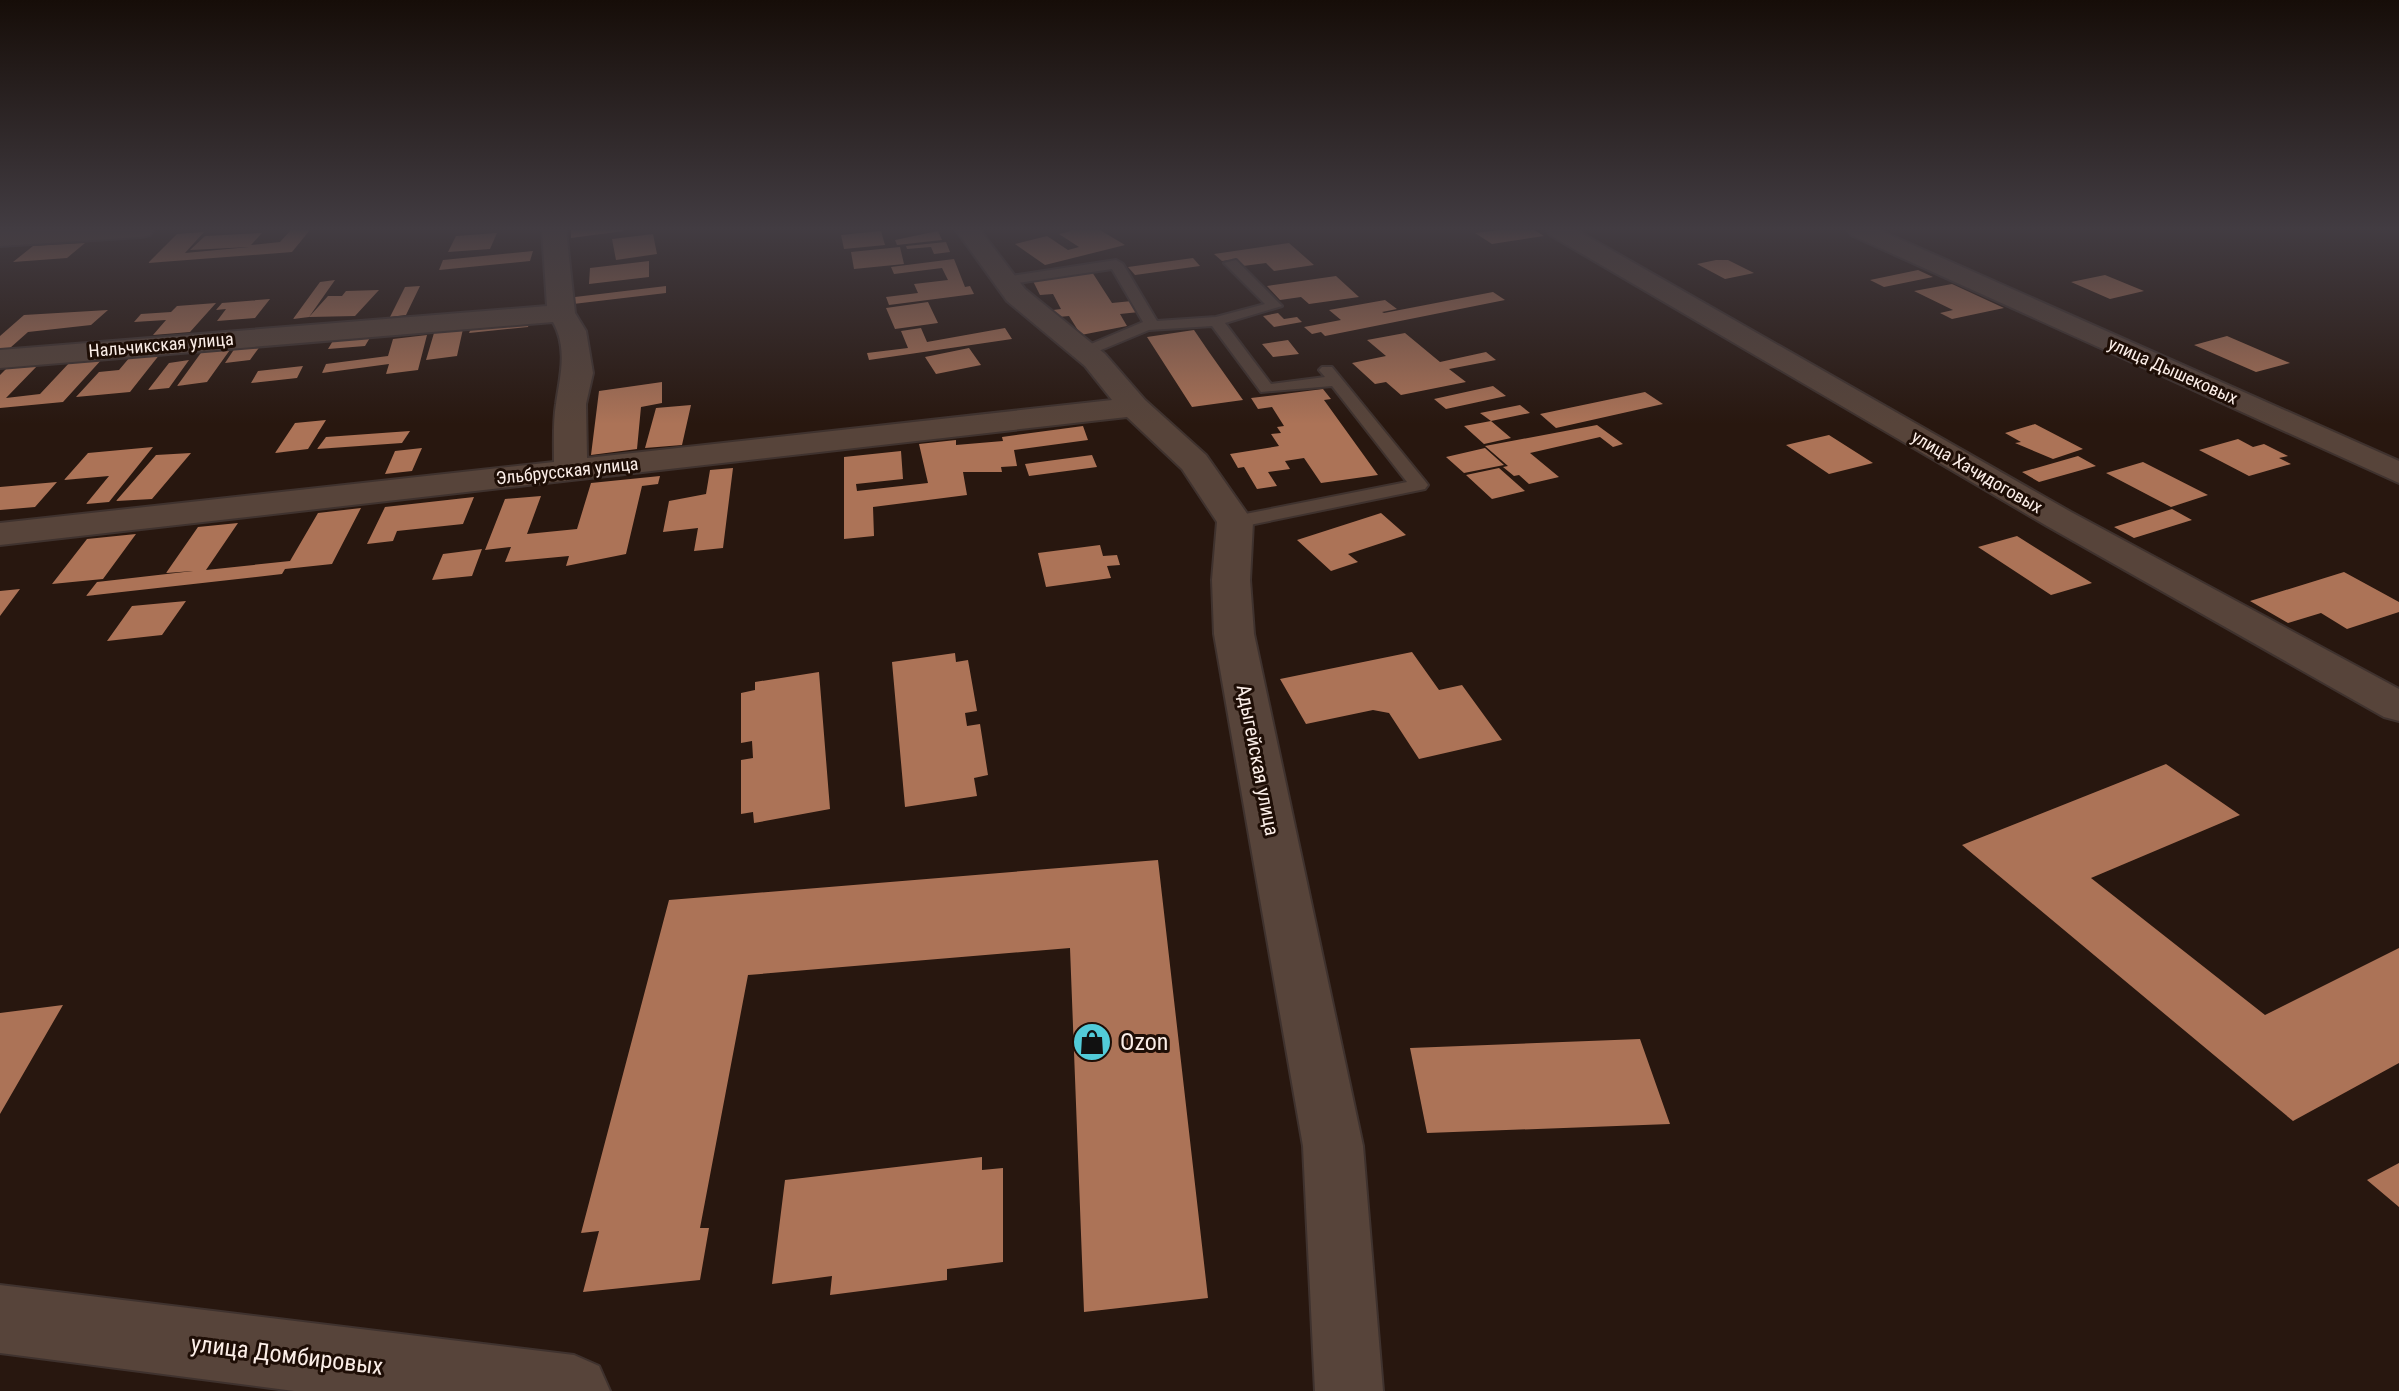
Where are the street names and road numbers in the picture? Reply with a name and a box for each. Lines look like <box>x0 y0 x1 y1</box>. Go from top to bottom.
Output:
street label: Нальчикская улица <box>88 328 234 361</box>
street label: улица Дышековых <box>2105 333 2241 409</box>
street label: улица Хачидоговых <box>1908 426 2046 518</box>
street label: Эльбрусская улица <box>495 453 639 488</box>
street label: Адыгейская улица <box>1232 682 1284 838</box>
street label: улица Домбировых <box>189 1329 385 1381</box>

